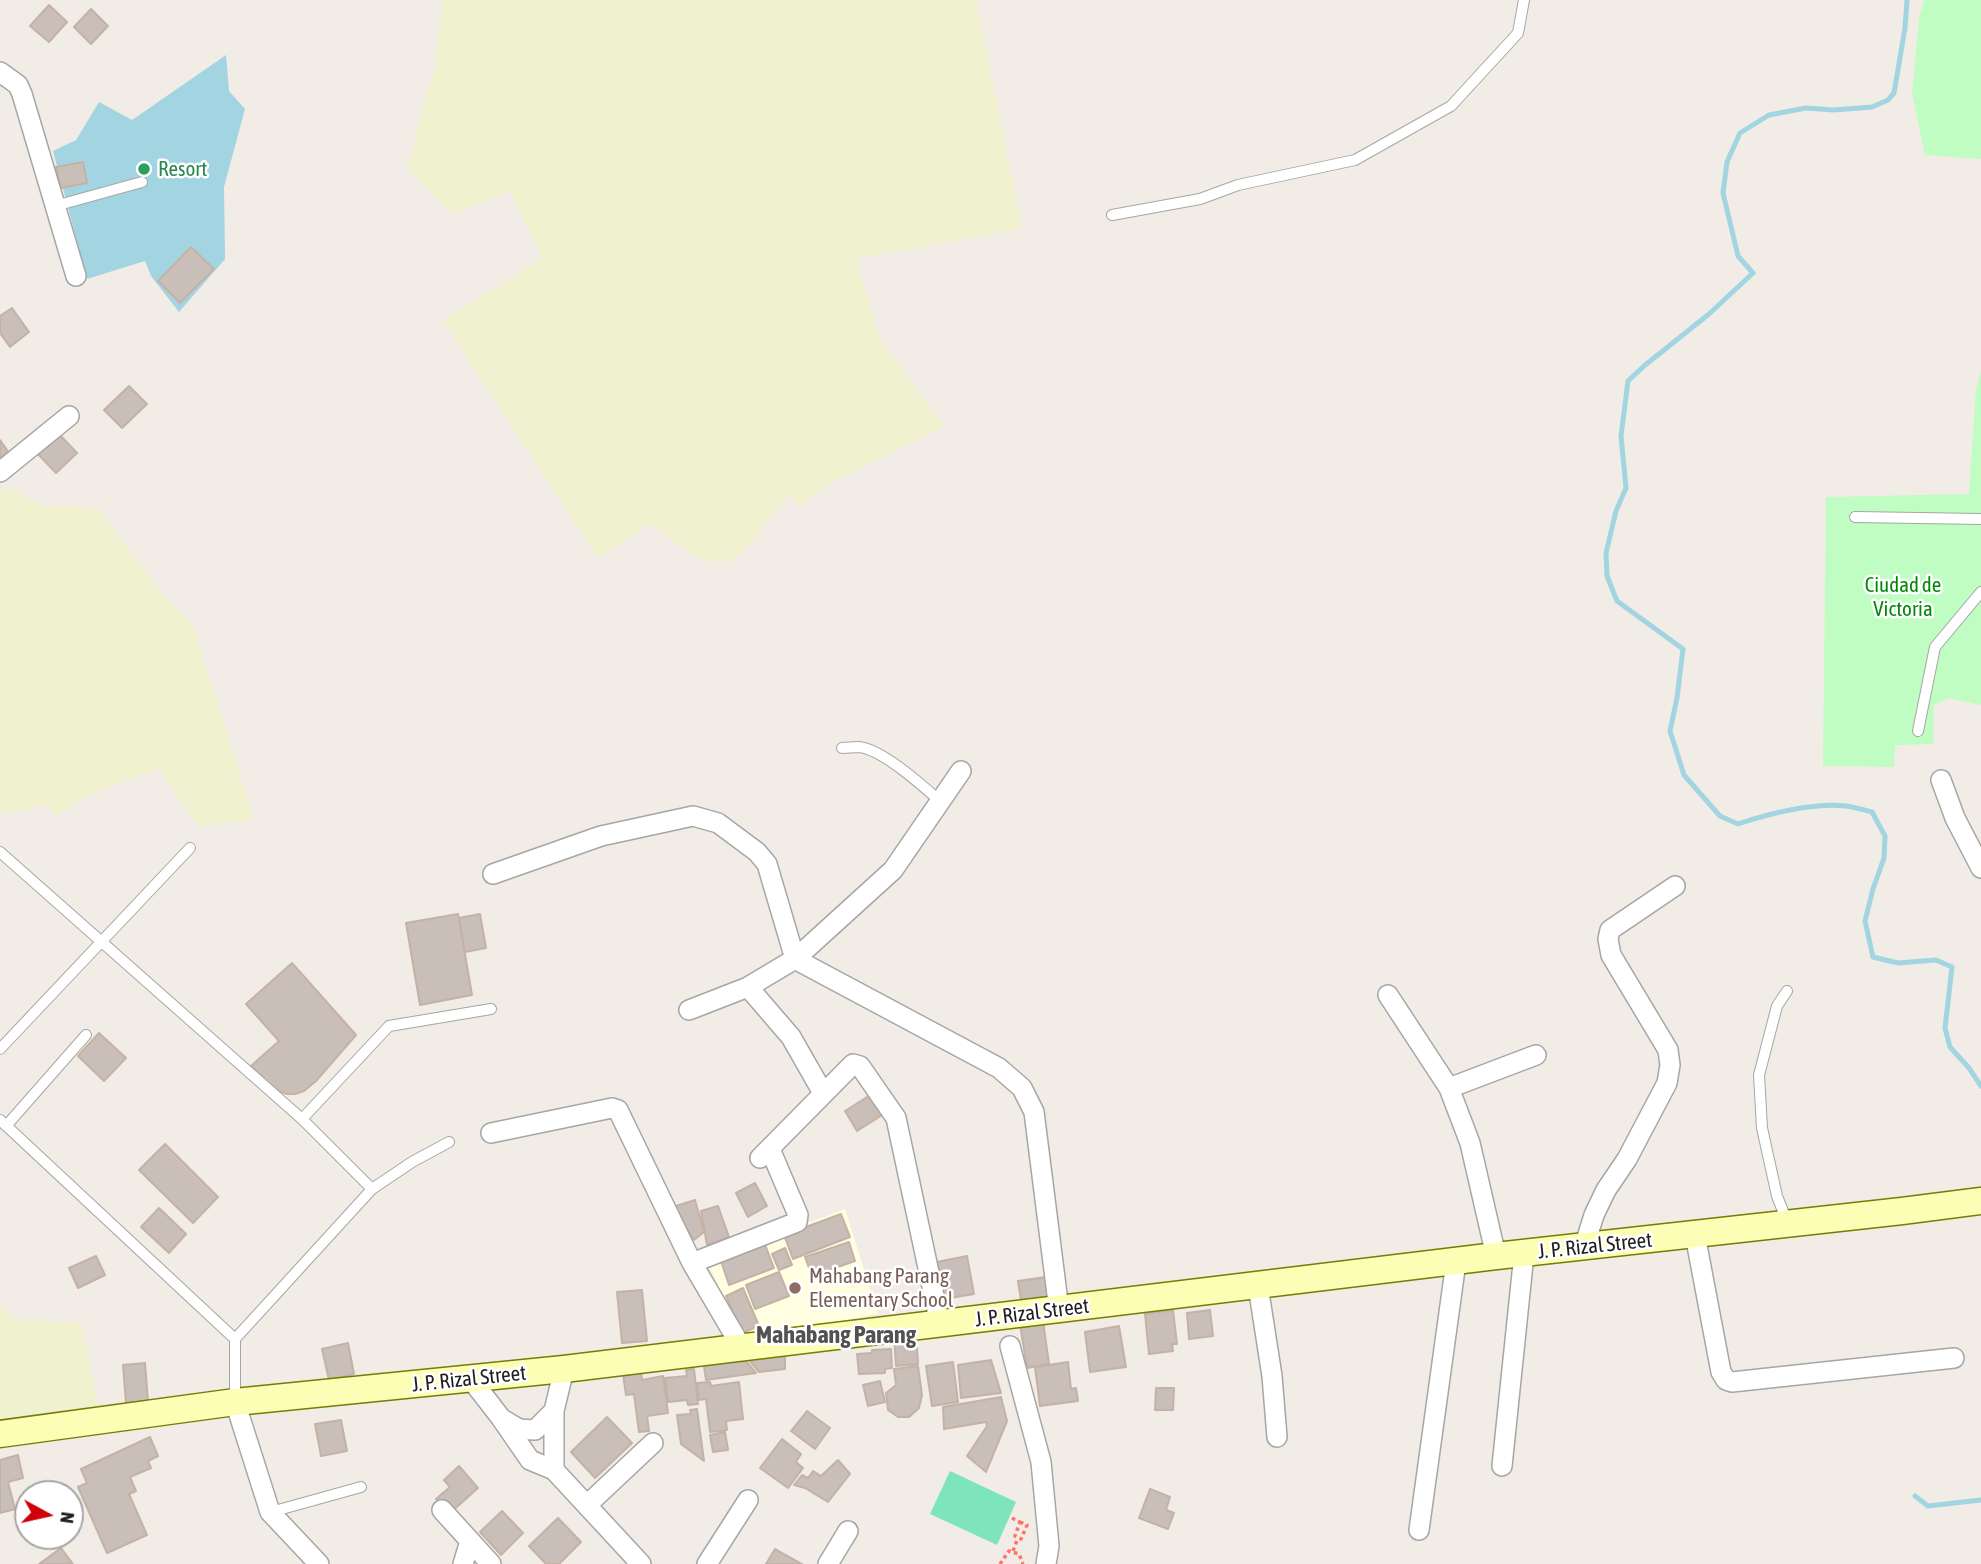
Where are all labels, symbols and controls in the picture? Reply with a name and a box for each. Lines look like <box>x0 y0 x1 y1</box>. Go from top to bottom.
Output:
place label: Resort <box>158 156 207 182</box>
marker: Resort <box>136 161 152 177</box>
park label: Ciudad de Victoria <box>1865 572 1941 622</box>
street label: J. P. Rizal Street <box>1537 1227 1653 1265</box>
place label: Mahabang Parang Elementary School <box>809 1263 953 1313</box>
marker: Mahabang Parang Elementary School <box>787 1280 803 1296</box>
street label: J. P. Rizal Street <box>974 1294 1090 1332</box>
district label: Mahabang Parang <box>756 1321 916 1349</box>
street label: J. P. Rizal Street <box>411 1360 527 1398</box>
north arrow <box>14 1480 84 1550</box>
text: N <box>56 1511 79 1525</box>

